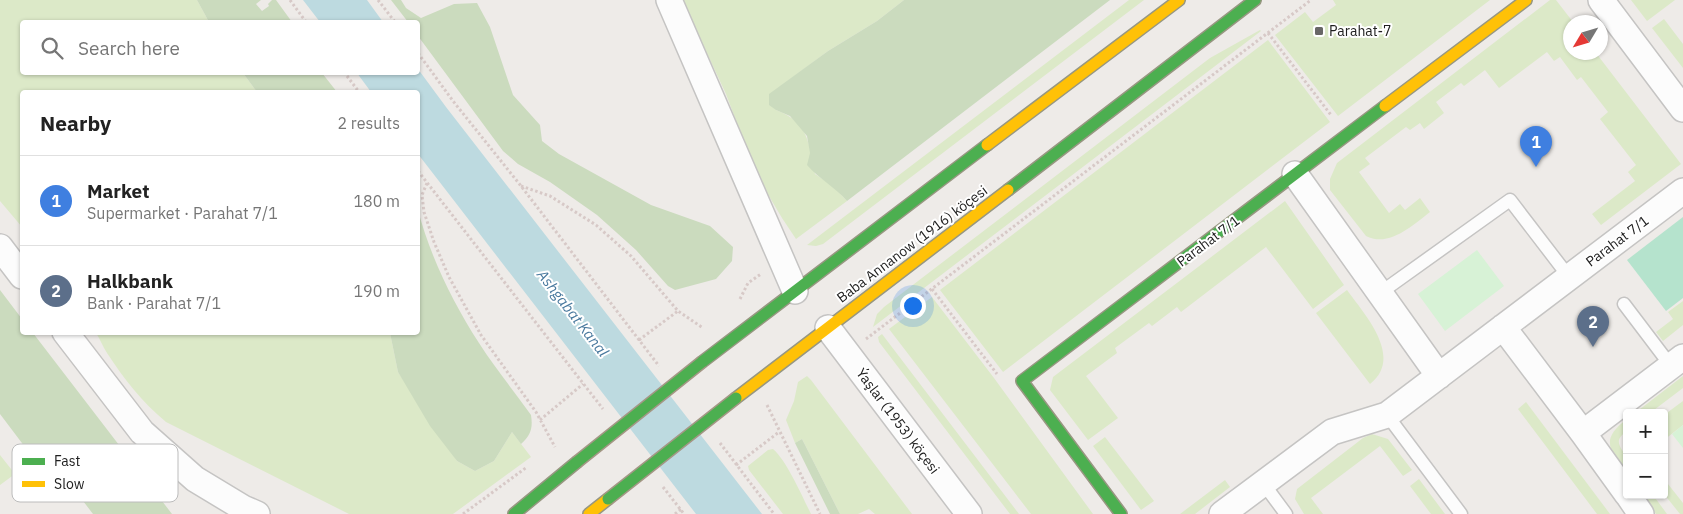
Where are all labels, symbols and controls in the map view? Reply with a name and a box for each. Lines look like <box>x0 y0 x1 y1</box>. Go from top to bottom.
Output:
north arrow <box>1563 15 1608 60</box>
search box <box>20 20 420 75</box>
place label: Parahat-7 <box>1329 22 1391 40</box>
marker: Parahat-7 <box>1313 25 1325 37</box>
icon: search <box>38 34 66 62</box>
text: Search here <box>78 36 180 60</box>
text: Nearby <box>40 109 111 137</box>
text: 2 results <box>337 113 400 133</box>
pin: 1 <box>1520 126 1552 167</box>
text: Market <box>87 179 149 203</box>
street label: Baba Annanow (1916) köçesi <box>833 181 991 307</box>
text: 1 <box>51 191 61 211</box>
text: 180 m <box>353 191 400 211</box>
text: Supermarket · Parahat 7/1 <box>87 203 278 223</box>
street label: Parahat 7/1 <box>1173 211 1243 271</box>
street label: Parahat 7/1 <box>1582 211 1652 271</box>
water label: Ashgabat Kanal <box>532 265 613 360</box>
text: Halkbank <box>87 269 173 293</box>
text: 2 <box>51 281 61 301</box>
text: 190 m <box>353 281 400 301</box>
text: Bank · Parahat 7/1 <box>87 293 221 313</box>
your location <box>900 293 926 319</box>
pin: 2 <box>1577 306 1609 347</box>
street label: Ýaşlar (1953) köçesi <box>852 364 944 477</box>
map controls <box>1623 409 1668 499</box>
button: + <box>1623 409 1668 454</box>
legend <box>12 444 178 502</box>
text: Fast <box>54 452 80 470</box>
button: − <box>1623 454 1668 499</box>
text: Slow <box>54 475 85 493</box>

